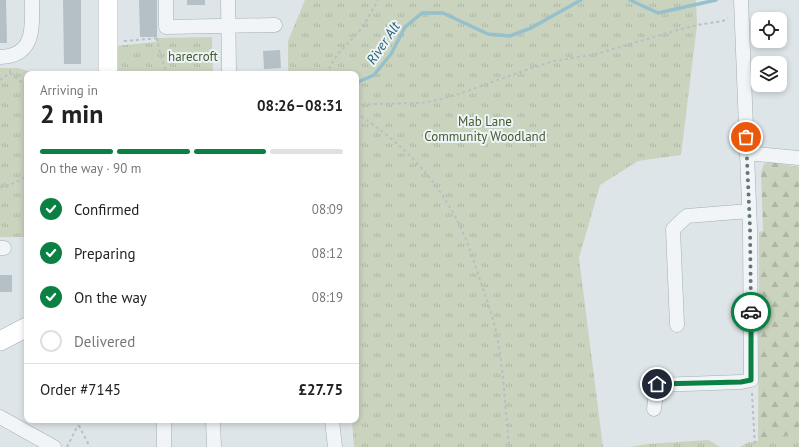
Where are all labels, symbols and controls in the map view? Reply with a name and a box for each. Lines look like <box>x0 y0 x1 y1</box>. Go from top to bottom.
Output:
map controls <box>751 12 787 92</box>
button: locate <box>751 12 787 48</box>
water label: River Alt <box>362 18 404 68</box>
park label: harecroft <box>168 48 219 65</box>
button: layers <box>751 56 787 92</box>
text: Arriving in <box>40 82 98 99</box>
text: 08:26–08:31 <box>257 96 343 115</box>
text: 2 min <box>40 97 103 130</box>
park label: Mab Lane Community Woodland <box>424 113 546 145</box>
pin <box>729 120 763 154</box>
icon: bag <box>735 126 757 148</box>
text: On the way · 90 m <box>40 160 141 177</box>
icon: check <box>40 198 62 220</box>
text: Confirmed <box>74 200 139 219</box>
text: 08:09 <box>312 201 343 218</box>
icon: check <box>40 242 62 264</box>
text: Preparing <box>74 244 136 263</box>
text: 08:12 <box>312 245 343 262</box>
icon: check <box>40 286 62 308</box>
text: On the way <box>74 288 147 307</box>
text: 08:19 <box>312 289 343 306</box>
courier <box>731 292 771 332</box>
icon: car <box>740 301 762 323</box>
text: Delivered <box>74 332 135 351</box>
pin <box>640 367 674 401</box>
icon: home <box>646 373 668 395</box>
text: Order #7145 <box>40 380 121 399</box>
text: £27.75 <box>299 380 343 399</box>

